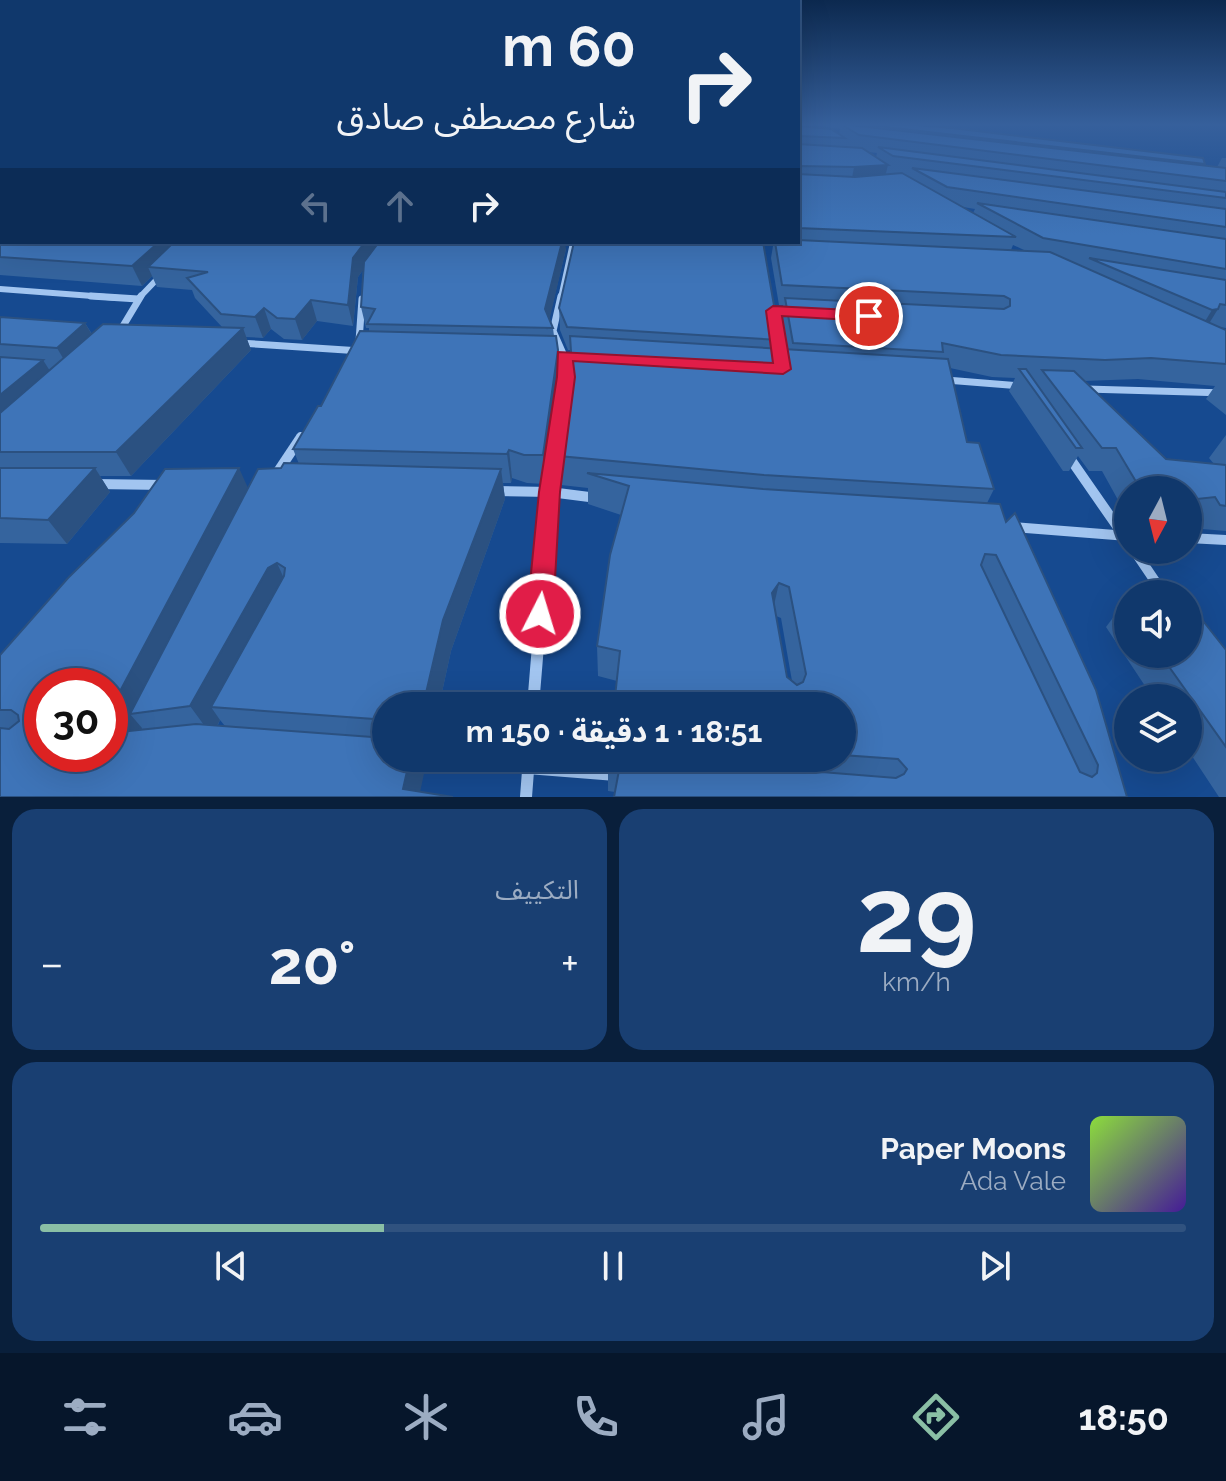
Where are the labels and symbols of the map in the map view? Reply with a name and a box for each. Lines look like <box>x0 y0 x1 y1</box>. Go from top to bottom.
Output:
pin <box>835 282 903 350</box>
north arrow <box>1114 476 1202 564</box>
position arrow <box>498 572 582 656</box>
speed limit sign: 30 <box>24 668 128 772</box>

